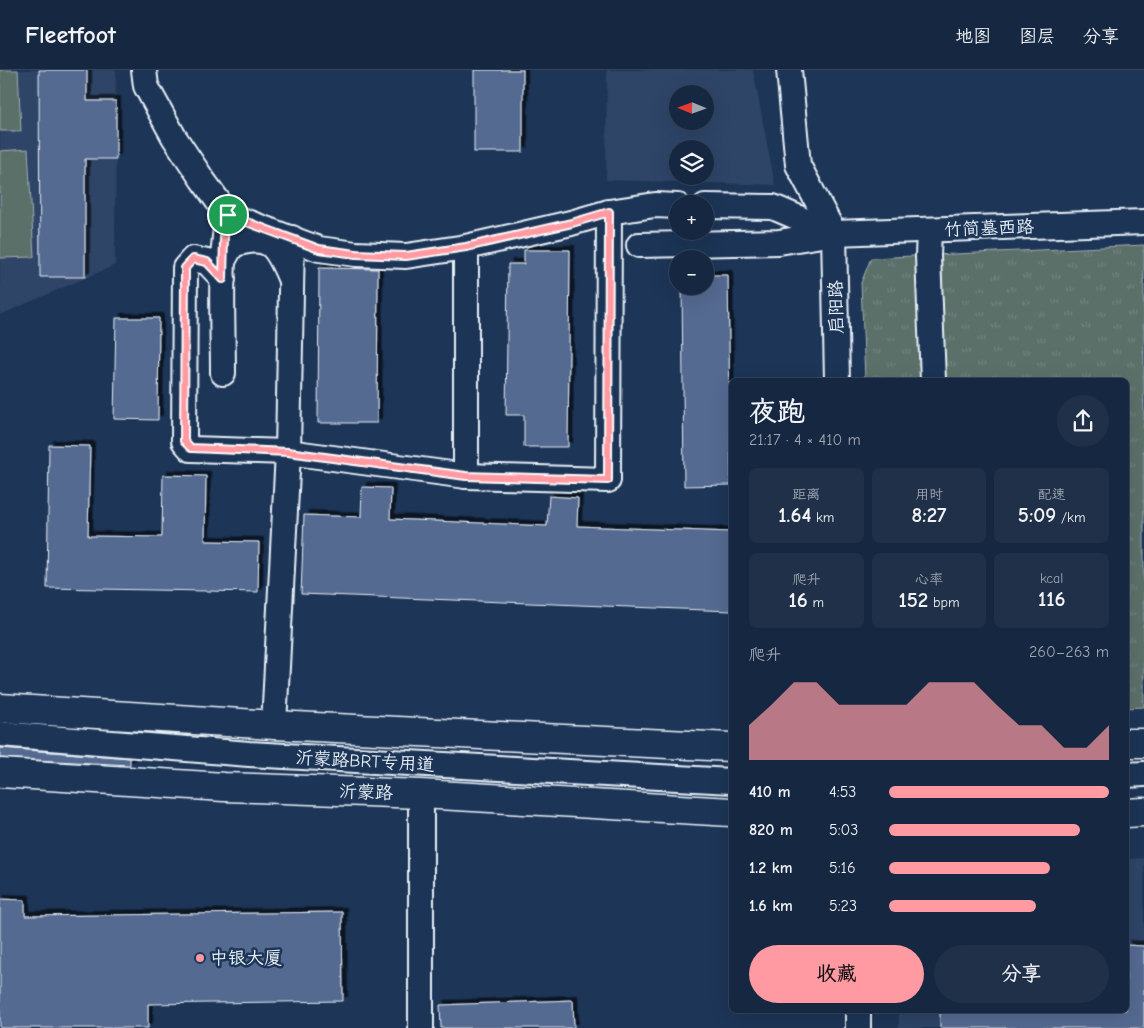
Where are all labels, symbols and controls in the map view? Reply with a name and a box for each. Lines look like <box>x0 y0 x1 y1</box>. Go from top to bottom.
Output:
text: Fleetfoot <box>25 21 116 49</box>
text: 地图 <box>955 26 991 47</box>
text: 图层 <box>1019 26 1055 47</box>
text: 分享 <box>1083 26 1119 47</box>
north arrow <box>669 85 714 130</box>
map controls <box>669 85 714 295</box>
button: layers <box>669 140 714 185</box>
pin <box>207 194 249 236</box>
button: + <box>669 195 714 240</box>
icon: arrive <box>214 201 242 229</box>
street label: 竹简墓西路 <box>944 216 1034 241</box>
button: − <box>669 250 714 295</box>
street label: 启阳路 <box>826 280 847 334</box>
button: share <box>1057 395 1109 447</box>
text: 夜跑 <box>749 396 805 428</box>
text: 21:17 · 4 × 410 m <box>749 431 861 449</box>
text: 距离 <box>792 486 820 503</box>
text: 用时 <box>915 486 943 503</box>
text: 配速 <box>1038 486 1066 503</box>
text: 1.64 <box>778 503 811 527</box>
text: 8:27 <box>912 503 946 527</box>
text: 5:09 <box>1018 503 1056 527</box>
text: km <box>811 509 834 526</box>
text: /km <box>1056 509 1085 526</box>
text: kcal <box>1040 570 1063 587</box>
text: 爬升 <box>792 571 820 588</box>
text: 心率 <box>915 571 943 588</box>
text: 116 <box>1038 587 1065 611</box>
text: 16 <box>789 588 808 612</box>
text: 152 <box>898 588 928 612</box>
text: m <box>808 594 824 611</box>
text: bpm <box>928 594 960 611</box>
text: 260–263 m <box>1029 643 1109 661</box>
text: 爬升 <box>749 646 781 664</box>
street label: 沂蒙路BRT专用道 <box>295 747 435 776</box>
street label: 沂蒙路 <box>339 781 393 804</box>
text: 410 m <box>749 783 790 801</box>
text: 4:53 <box>829 783 856 801</box>
text: 820 m <box>749 821 793 839</box>
text: 5:03 <box>829 821 858 839</box>
text: 1.2 km <box>749 859 792 877</box>
text: 5:16 <box>829 859 856 877</box>
text: 1.6 km <box>749 897 793 915</box>
text: 5:23 <box>829 897 857 915</box>
button: 收藏 <box>749 945 924 1003</box>
button: 分享 <box>934 945 1109 1003</box>
place label: 中银大厦 <box>210 948 282 969</box>
marker: 中银大厦 <box>194 952 206 964</box>

